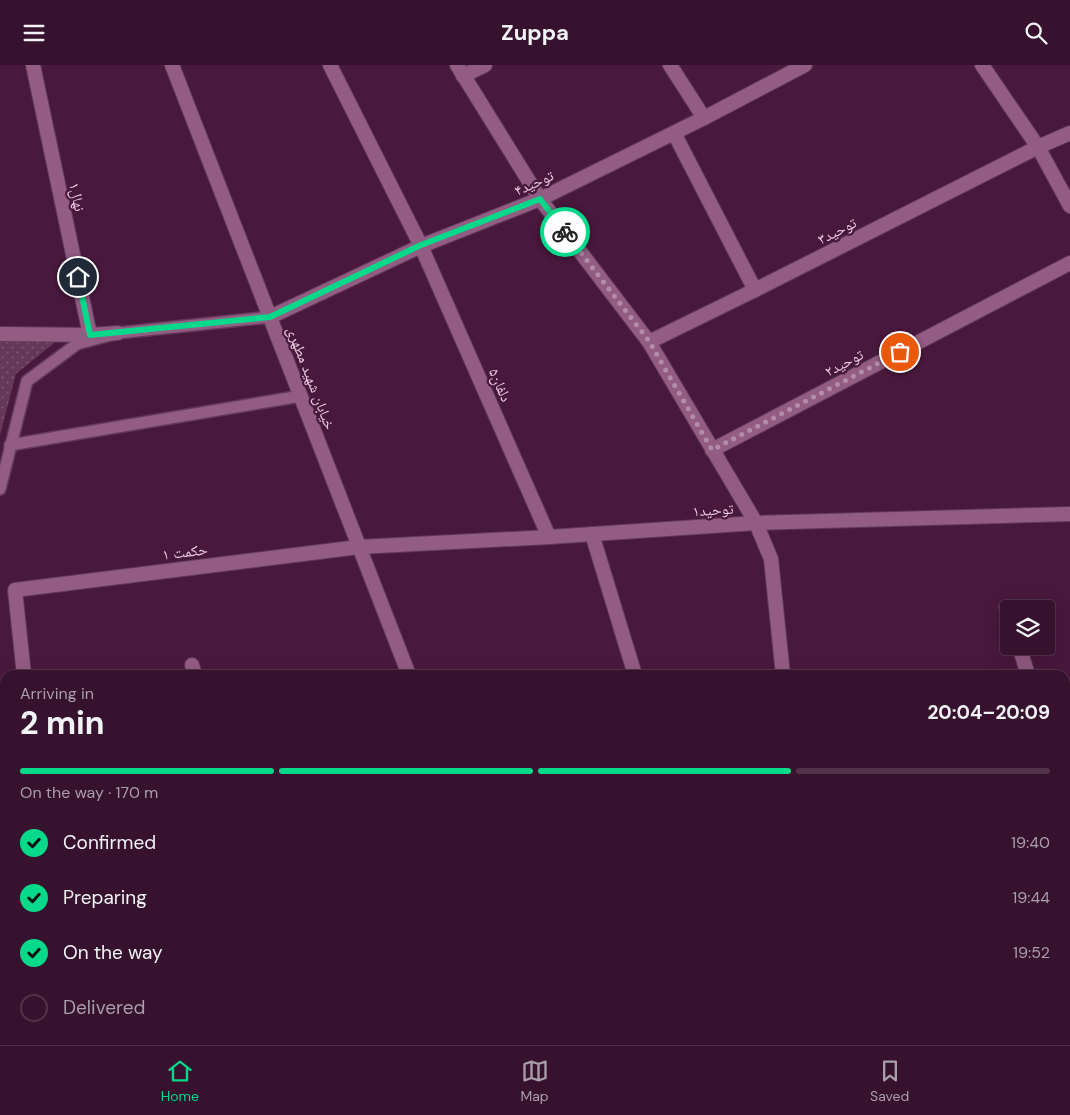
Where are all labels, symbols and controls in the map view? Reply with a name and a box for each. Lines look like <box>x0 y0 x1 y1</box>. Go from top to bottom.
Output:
text: Zuppa <box>501 18 569 47</box>
icon: menu <box>20 19 48 47</box>
icon: search <box>1022 19 1050 47</box>
street label: توحید۴ <box>511 165 557 200</box>
street label: نهال۱ <box>64 181 90 213</box>
courier <box>540 207 590 257</box>
street label: توحید۳ <box>814 213 860 249</box>
icon: bike <box>551 218 579 246</box>
pin <box>57 256 99 298</box>
icon: home <box>64 263 92 291</box>
street label: خیابان شهید مطهری <box>282 324 340 433</box>
pin <box>879 331 921 373</box>
icon: bag <box>886 338 914 366</box>
street label: توحید۲ <box>821 344 867 381</box>
street label: دلفان۵ <box>484 365 516 405</box>
street label: توحید۱ <box>692 499 735 521</box>
street label: حکمت ۱ <box>161 539 209 565</box>
map controls <box>1000 600 1055 655</box>
button: layers <box>1000 600 1055 655</box>
text: Arriving in <box>20 683 94 704</box>
text: 20:04–20:09 <box>927 700 1050 725</box>
text: 2 min <box>20 702 105 744</box>
text: On the way · 170 m <box>20 782 158 803</box>
icon: check <box>20 829 48 857</box>
text: Confirmed <box>63 830 156 855</box>
text: 19:40 <box>1011 832 1050 853</box>
icon: check <box>20 884 48 912</box>
text: Preparing <box>63 885 147 910</box>
text: 19:44 <box>1012 887 1050 908</box>
icon: check <box>20 939 48 967</box>
text: On the way <box>63 940 163 965</box>
text: 19:52 <box>1013 942 1050 963</box>
text: Delivered <box>63 995 145 1020</box>
tab: Home <box>161 1057 199 1105</box>
tab: Map <box>520 1057 549 1105</box>
tab: Saved <box>870 1057 909 1105</box>

